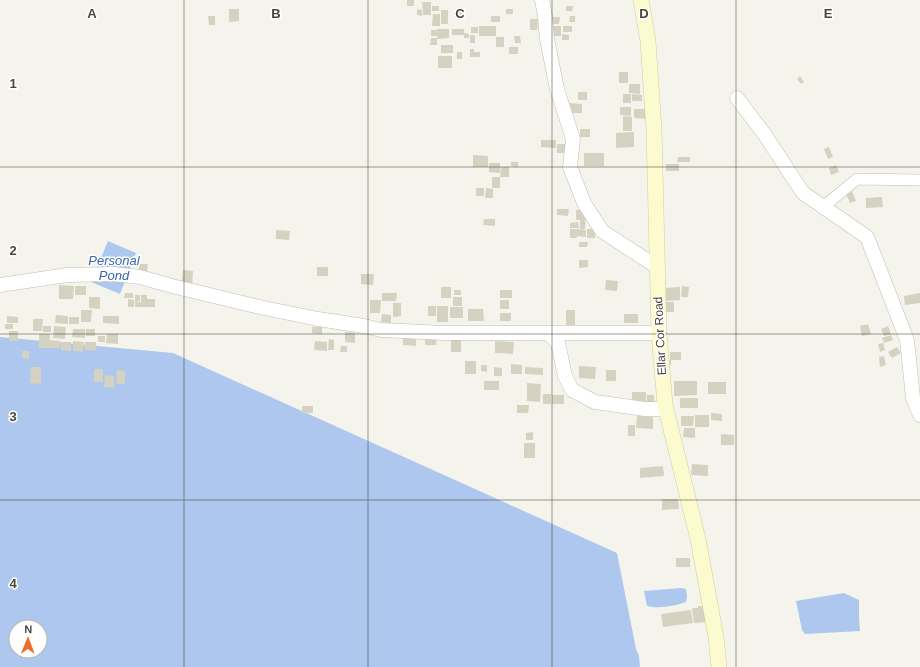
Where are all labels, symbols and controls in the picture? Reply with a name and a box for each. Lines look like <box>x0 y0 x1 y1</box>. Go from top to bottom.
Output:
text: A <box>87 6 97 21</box>
text: B <box>271 6 281 21</box>
text: C <box>455 6 465 21</box>
text: D <box>639 6 649 21</box>
text: E <box>824 6 833 21</box>
text: 1 <box>9 76 17 91</box>
text: 2 <box>9 243 17 258</box>
water label: Personal Pond <box>88 253 141 283</box>
street label: Ellar Cor Road <box>651 296 669 376</box>
text: 3 <box>9 409 17 424</box>
text: 4 <box>9 576 17 591</box>
north arrow <box>8 619 48 659</box>
text: N <box>24 623 32 635</box>

